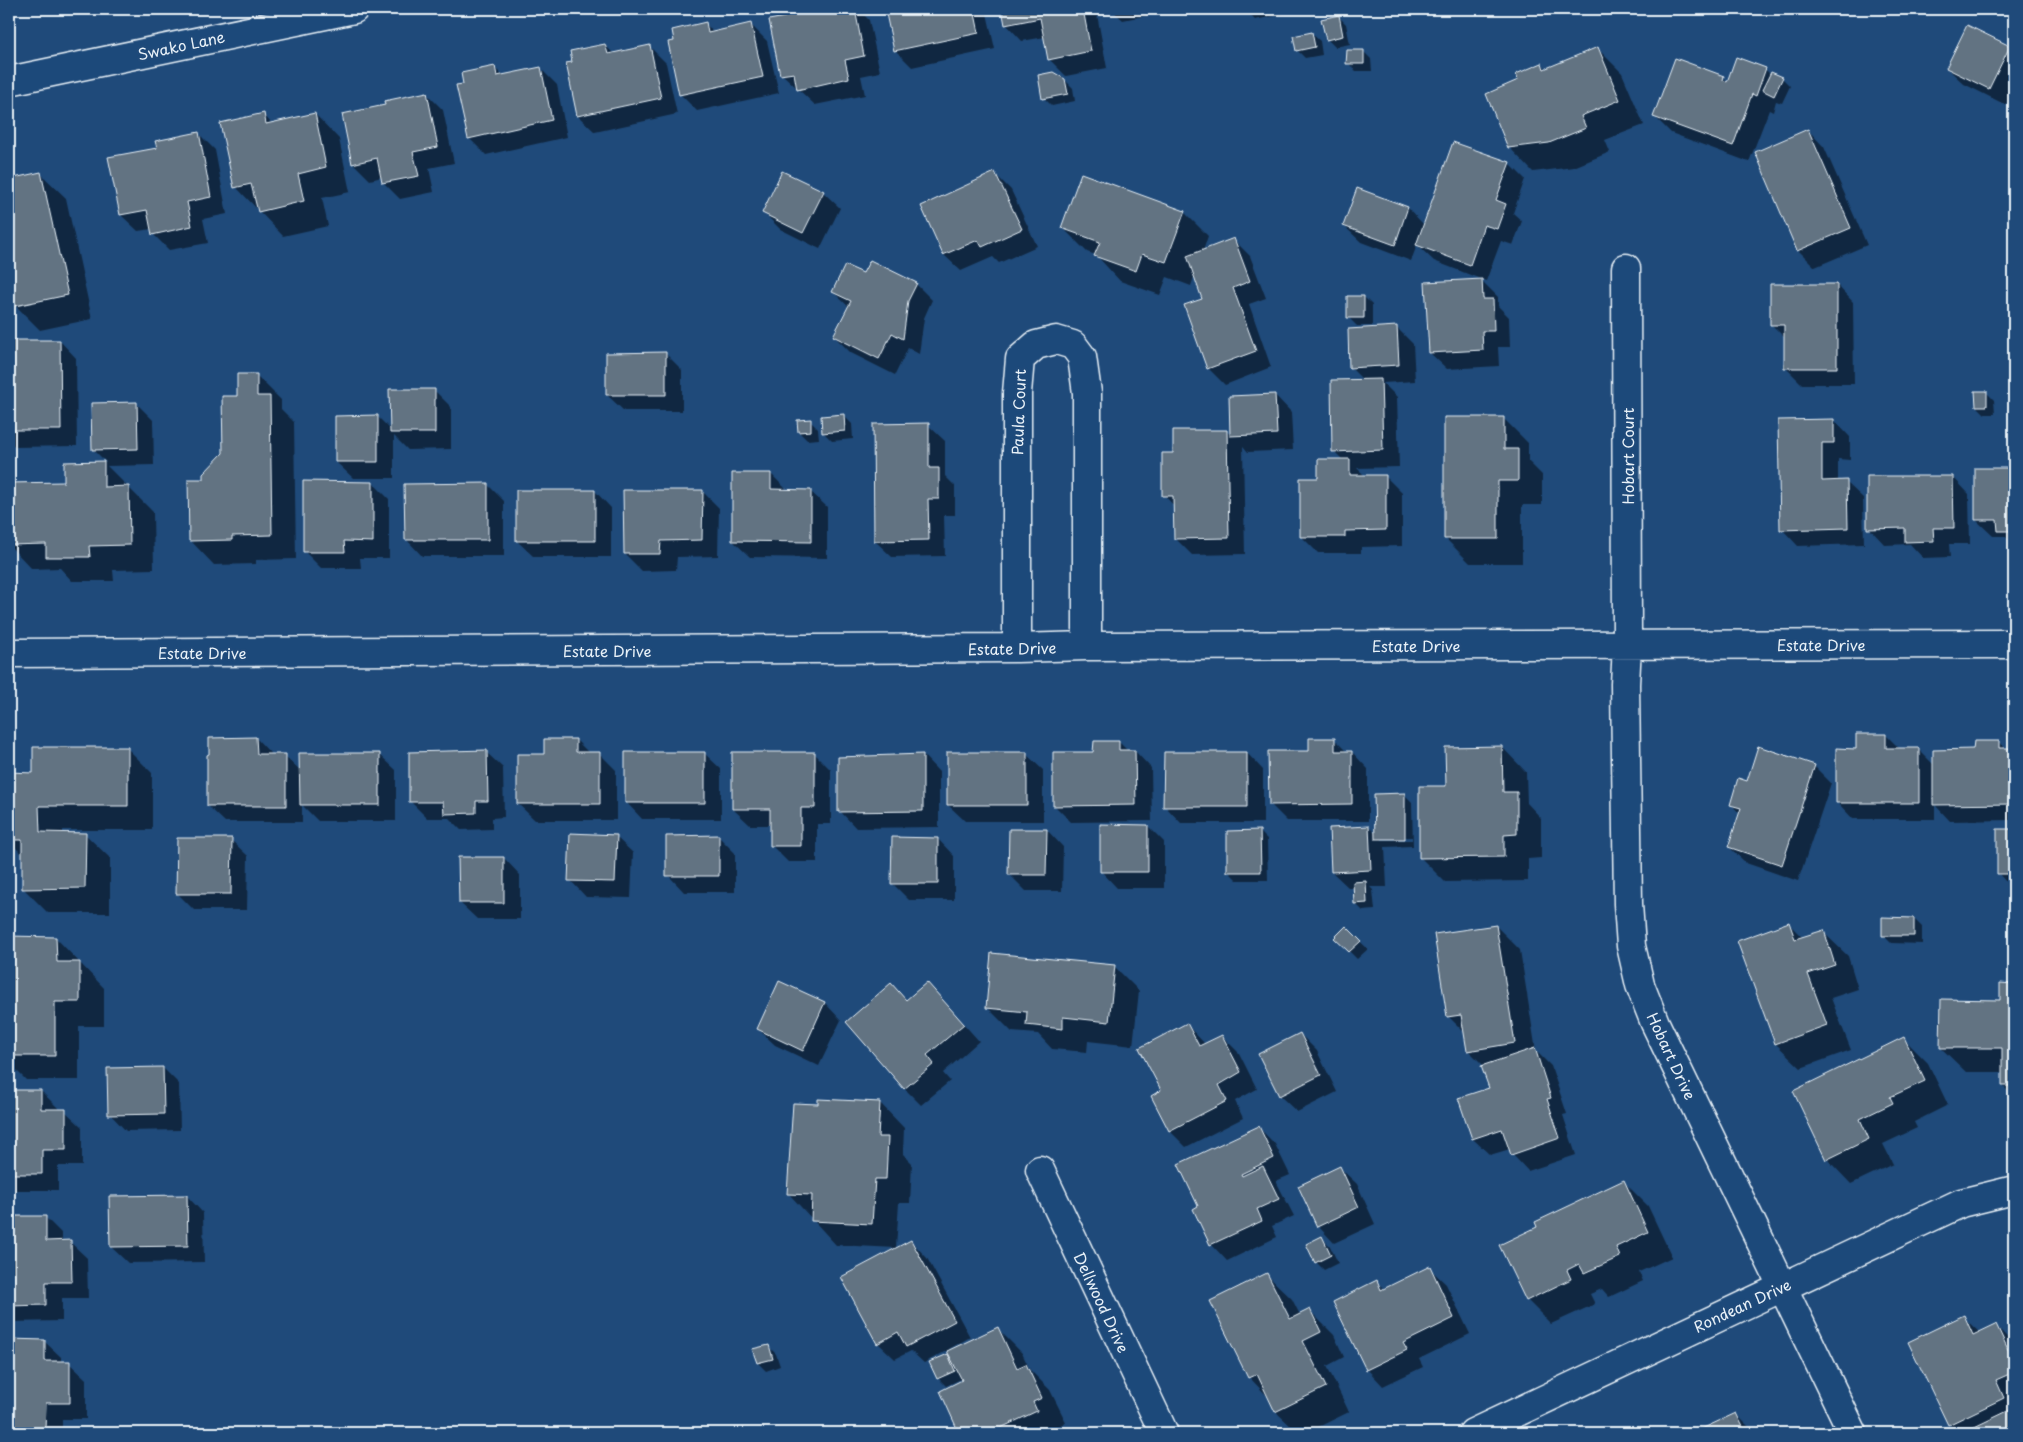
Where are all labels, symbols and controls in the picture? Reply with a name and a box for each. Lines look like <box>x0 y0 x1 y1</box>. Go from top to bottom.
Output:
street label: Swako Lane <box>135 25 227 65</box>
street label: Paula Court <box>1005 368 1031 456</box>
street label: Hobart Court <box>1616 408 1639 504</box>
street label: Estate Drive <box>1777 633 1865 656</box>
street label: Estate Drive <box>1372 634 1460 657</box>
street label: Estate Drive <box>967 636 1057 660</box>
street label: Estate Drive <box>563 639 651 662</box>
street label: Estate Drive <box>158 641 246 664</box>
street label: Hobart Drive <box>1642 1009 1702 1103</box>
street label: Dellwood Drive <box>1069 1248 1135 1356</box>
street label: Rondean Drive <box>1689 1272 1795 1338</box>

